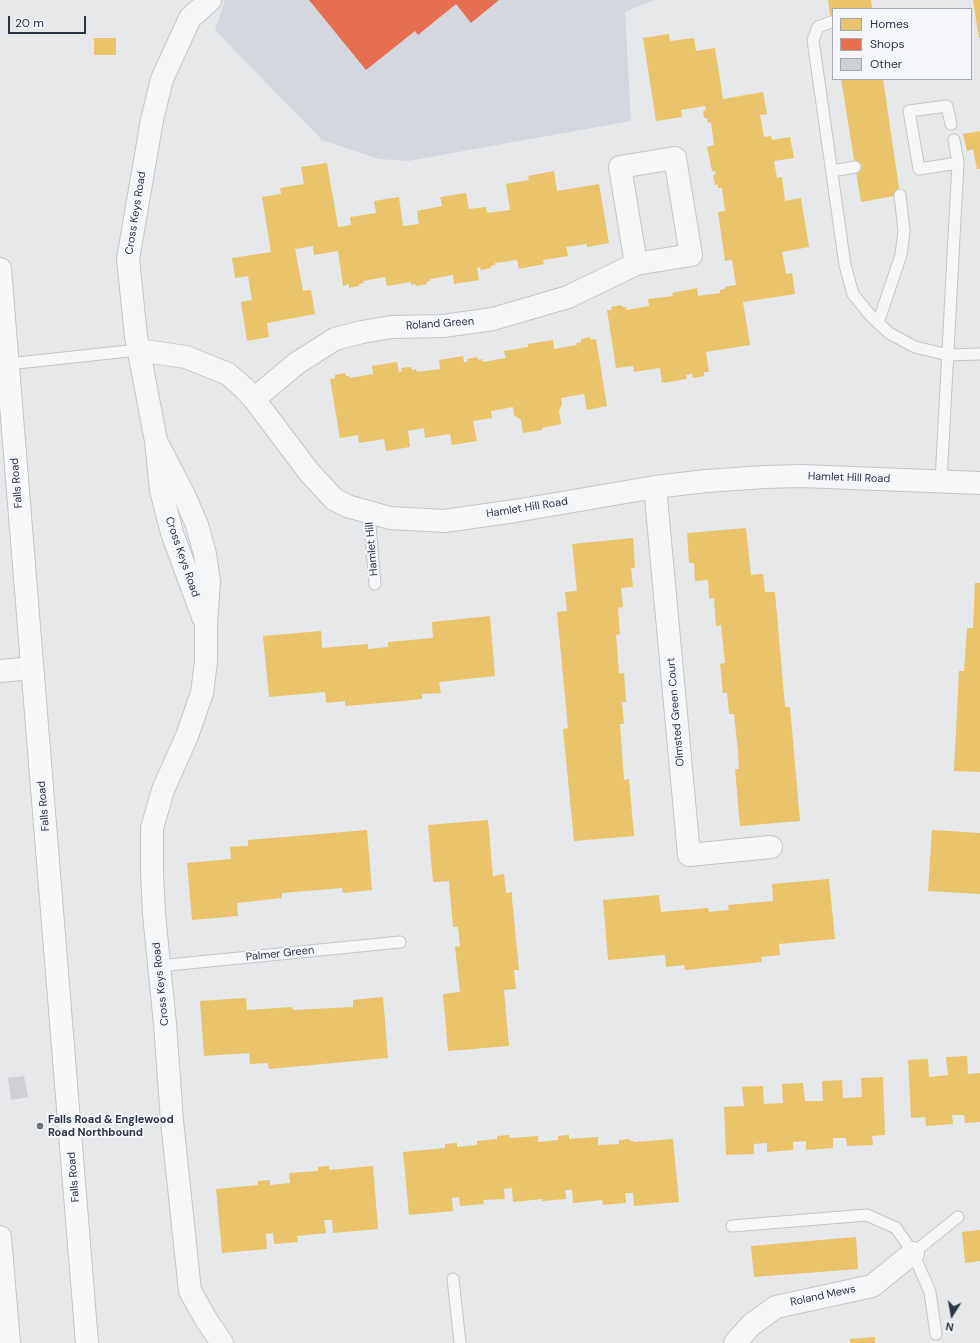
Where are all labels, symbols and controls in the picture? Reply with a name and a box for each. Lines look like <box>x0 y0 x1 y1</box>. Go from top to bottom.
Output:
scale bar <box>10 8 88 34</box>
legend <box>832 8 972 80</box>
text: 20 m <box>15 15 44 31</box>
text: Homes <box>870 16 909 32</box>
text: Shops <box>870 36 905 52</box>
text: Other <box>870 56 902 72</box>
street label: Cross Keys Road <box>123 170 149 256</box>
street label: Roland Green <box>405 315 475 333</box>
street label: Falls Road <box>8 457 26 509</box>
street label: Hamlet Hill Road <box>807 470 891 486</box>
street label: Hamlet Hill Road <box>485 495 569 521</box>
street label: Cross Keys Road <box>162 515 202 599</box>
street label: Hamlet Hill <box>363 521 381 577</box>
street label: Olmsted Green Court <box>665 657 687 767</box>
street label: Falls Road <box>35 780 53 832</box>
street label: Cross Keys Road <box>150 941 172 1027</box>
street label: Palmer Green <box>245 944 315 964</box>
place label: Falls Road & Englewood Road Northbound <box>48 1113 174 1139</box>
marker: Falls Road & Englewood Road Northbound <box>35 1121 45 1131</box>
street label: Falls Road <box>65 1151 83 1203</box>
street label: Roland Mews <box>789 1283 857 1309</box>
north arrow <box>932 1295 972 1335</box>
text: N <box>944 1319 955 1334</box>

